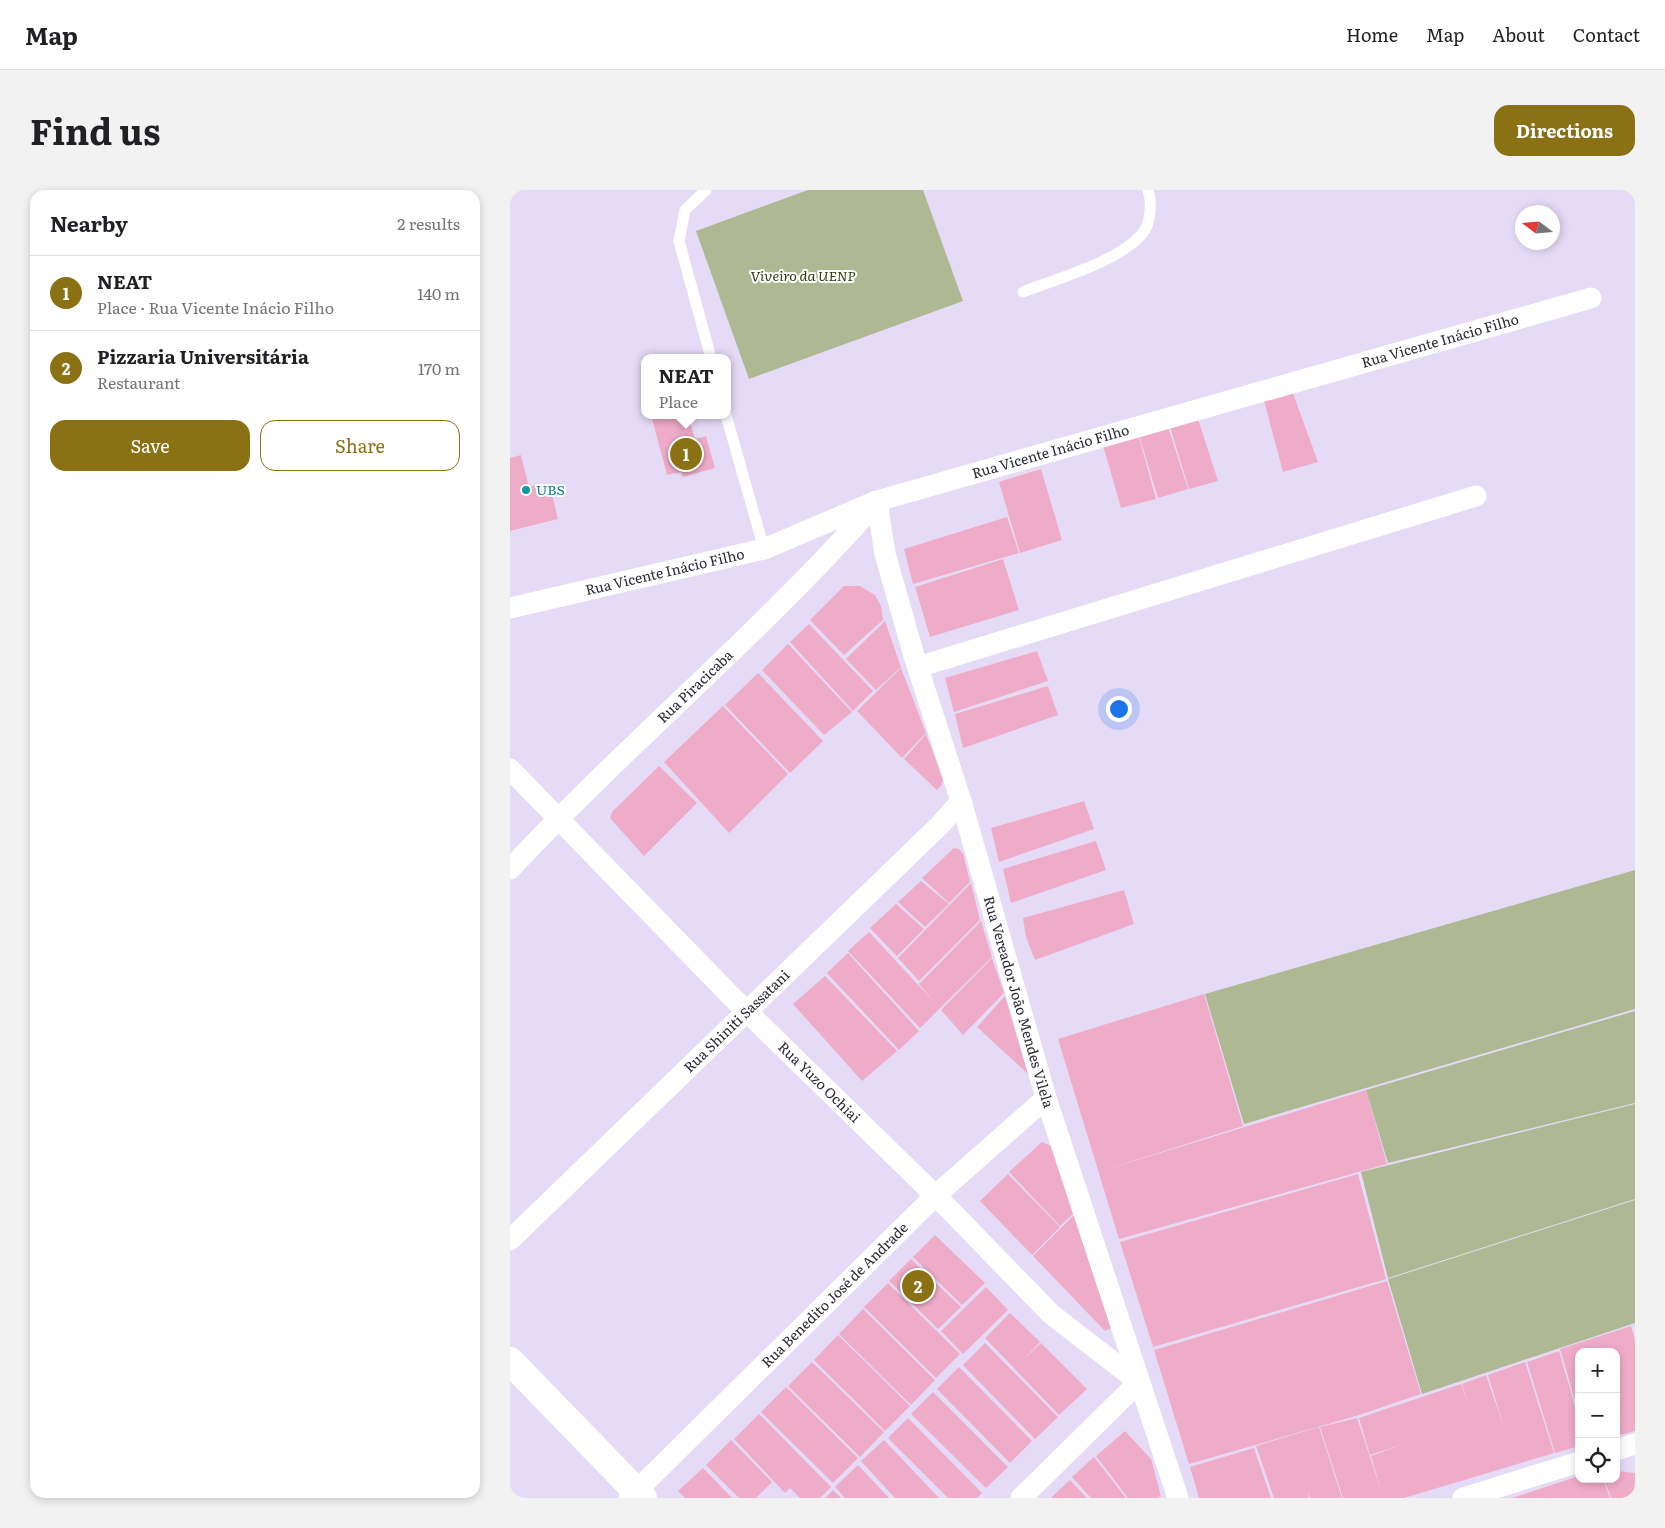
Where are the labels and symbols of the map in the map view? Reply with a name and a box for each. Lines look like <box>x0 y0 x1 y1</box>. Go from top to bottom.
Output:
north arrow <box>1515 205 1560 250</box>
park label: Viveiro da UENP <box>750 265 856 285</box>
street label: Rua Vicente Inácio Filho <box>1359 308 1521 372</box>
street label: Rua Vicente Inácio Filho <box>969 419 1131 483</box>
pin: 1 <box>670 435 702 473</box>
place label: UBS <box>536 479 565 499</box>
marker: UBS <box>520 484 532 496</box>
street label: Rua Vicente Inácio Filho <box>583 543 746 599</box>
street label: Rua Piracicaba <box>652 644 737 727</box>
your location <box>1106 696 1132 722</box>
street label: Rua Vereador João Mendes Vilela <box>980 893 1060 1110</box>
street label: Rua Shiniti Sassatani <box>679 964 794 1076</box>
street label: Rua Yuzo Ochiai <box>774 1036 866 1127</box>
street label: Rua Benedito José de Andrade <box>756 1217 912 1371</box>
pin: 2 <box>902 1267 934 1305</box>

